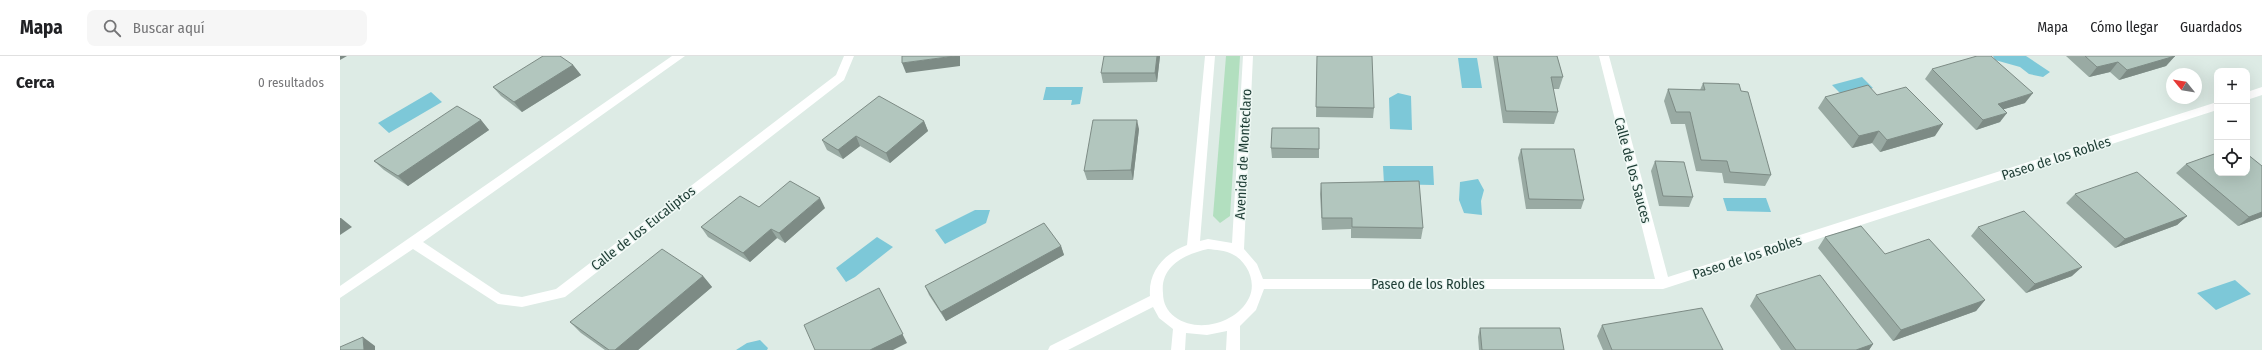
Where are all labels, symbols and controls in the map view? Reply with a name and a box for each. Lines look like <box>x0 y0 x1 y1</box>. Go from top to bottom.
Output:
search box <box>87 10 367 46</box>
text: Mapa <box>20 16 63 39</box>
icon: search <box>101 17 123 39</box>
text: Buscar aquí <box>133 19 205 37</box>
text: Mapa <box>2037 19 2068 36</box>
text: Cómo llegar <box>2090 19 2158 36</box>
text: Guardados <box>2180 19 2242 36</box>
north arrow <box>2166 68 2202 104</box>
map controls <box>2214 68 2250 176</box>
button: + <box>2214 68 2250 104</box>
text: Cerca <box>16 72 55 93</box>
text: 0 resultados <box>258 75 324 90</box>
street label: Avenida de Monteclaro <box>1232 88 1255 220</box>
button: − <box>2214 104 2250 140</box>
street label: Calle de los Sauces <box>1610 115 1655 225</box>
street label: Paseo de los Robles <box>1999 133 2113 184</box>
button: locate <box>2214 140 2250 176</box>
street label: Calle de los Eucaliptos <box>588 182 699 274</box>
street label: Paseo de los Robles <box>1690 232 1804 283</box>
street label: Paseo de los Robles <box>1371 276 1485 293</box>

